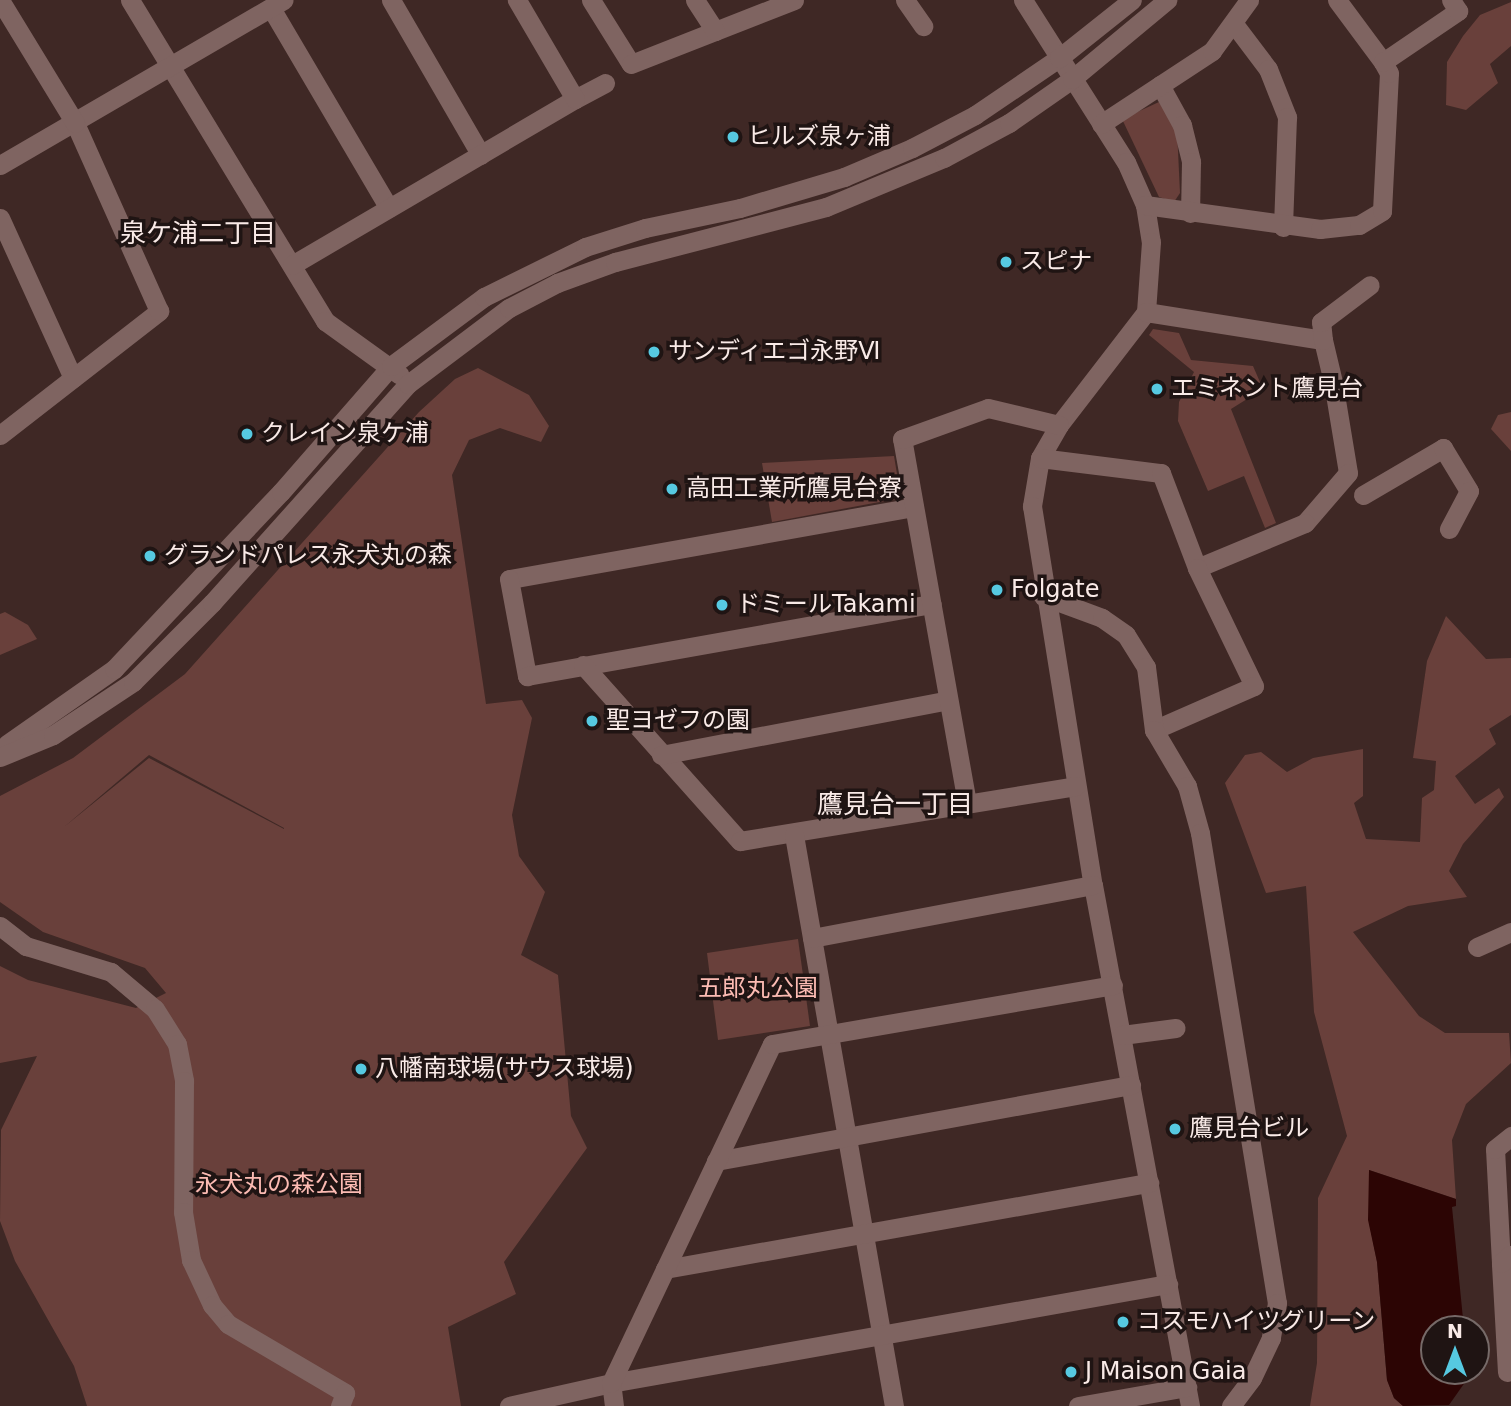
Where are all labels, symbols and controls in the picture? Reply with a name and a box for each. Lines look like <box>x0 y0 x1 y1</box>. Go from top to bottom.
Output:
place label: ヒルズ泉ヶ浦 <box>747 123 891 151</box>
marker: ヒルズ泉ヶ浦 <box>725 129 741 145</box>
district label: 泉ケ浦二丁目 <box>120 218 276 250</box>
place label: スピナ <box>1020 248 1092 276</box>
marker: スピナ <box>998 254 1014 270</box>
place label: サンディエゴ永野Ⅵ <box>668 338 882 366</box>
marker: サンディエゴ永野Ⅵ <box>646 344 662 360</box>
place label: エミネント鷹見台 <box>1171 375 1363 403</box>
marker: エミネント鷹見台 <box>1149 381 1165 397</box>
place label: クレイン泉ケ浦 <box>261 420 429 448</box>
marker: クレイン泉ケ浦 <box>239 426 255 442</box>
place label: 高田工業所鷹見台寮 <box>686 475 902 503</box>
marker: 高田工業所鷹見台寮 <box>664 481 680 497</box>
place label: グランドパレス永犬丸の森 <box>164 542 452 570</box>
marker: グランドパレス永犬丸の森 <box>142 548 158 564</box>
place label: Folgate <box>1011 576 1099 604</box>
marker: Folgate <box>989 582 1005 598</box>
place label: ドミールTakami <box>736 591 916 619</box>
marker: ドミールTakami <box>714 597 730 613</box>
place label: 聖ヨゼフの園 <box>606 707 750 735</box>
marker: 聖ヨゼフの園 <box>584 713 600 729</box>
district label: 鷹見台一丁目 <box>817 789 973 821</box>
park label: 五郎丸公園 <box>698 975 818 1003</box>
place label: 八幡南球場(サウス球場) <box>375 1055 634 1083</box>
marker: 八幡南球場(サウス球場) <box>353 1061 369 1077</box>
place label: 鷹見台ビル <box>1189 1115 1309 1143</box>
marker: 鷹見台ビル <box>1167 1121 1183 1137</box>
park label: 永犬丸の森公園 <box>195 1171 363 1199</box>
place label: コスモハイツグリーン <box>1137 1308 1377 1336</box>
marker: コスモハイツグリーン <box>1115 1314 1131 1330</box>
north arrow <box>1420 1315 1490 1385</box>
text: N <box>1447 1320 1463 1342</box>
place label: J Maison Gaia <box>1085 1358 1246 1386</box>
marker: J Maison Gaia <box>1063 1364 1079 1380</box>

